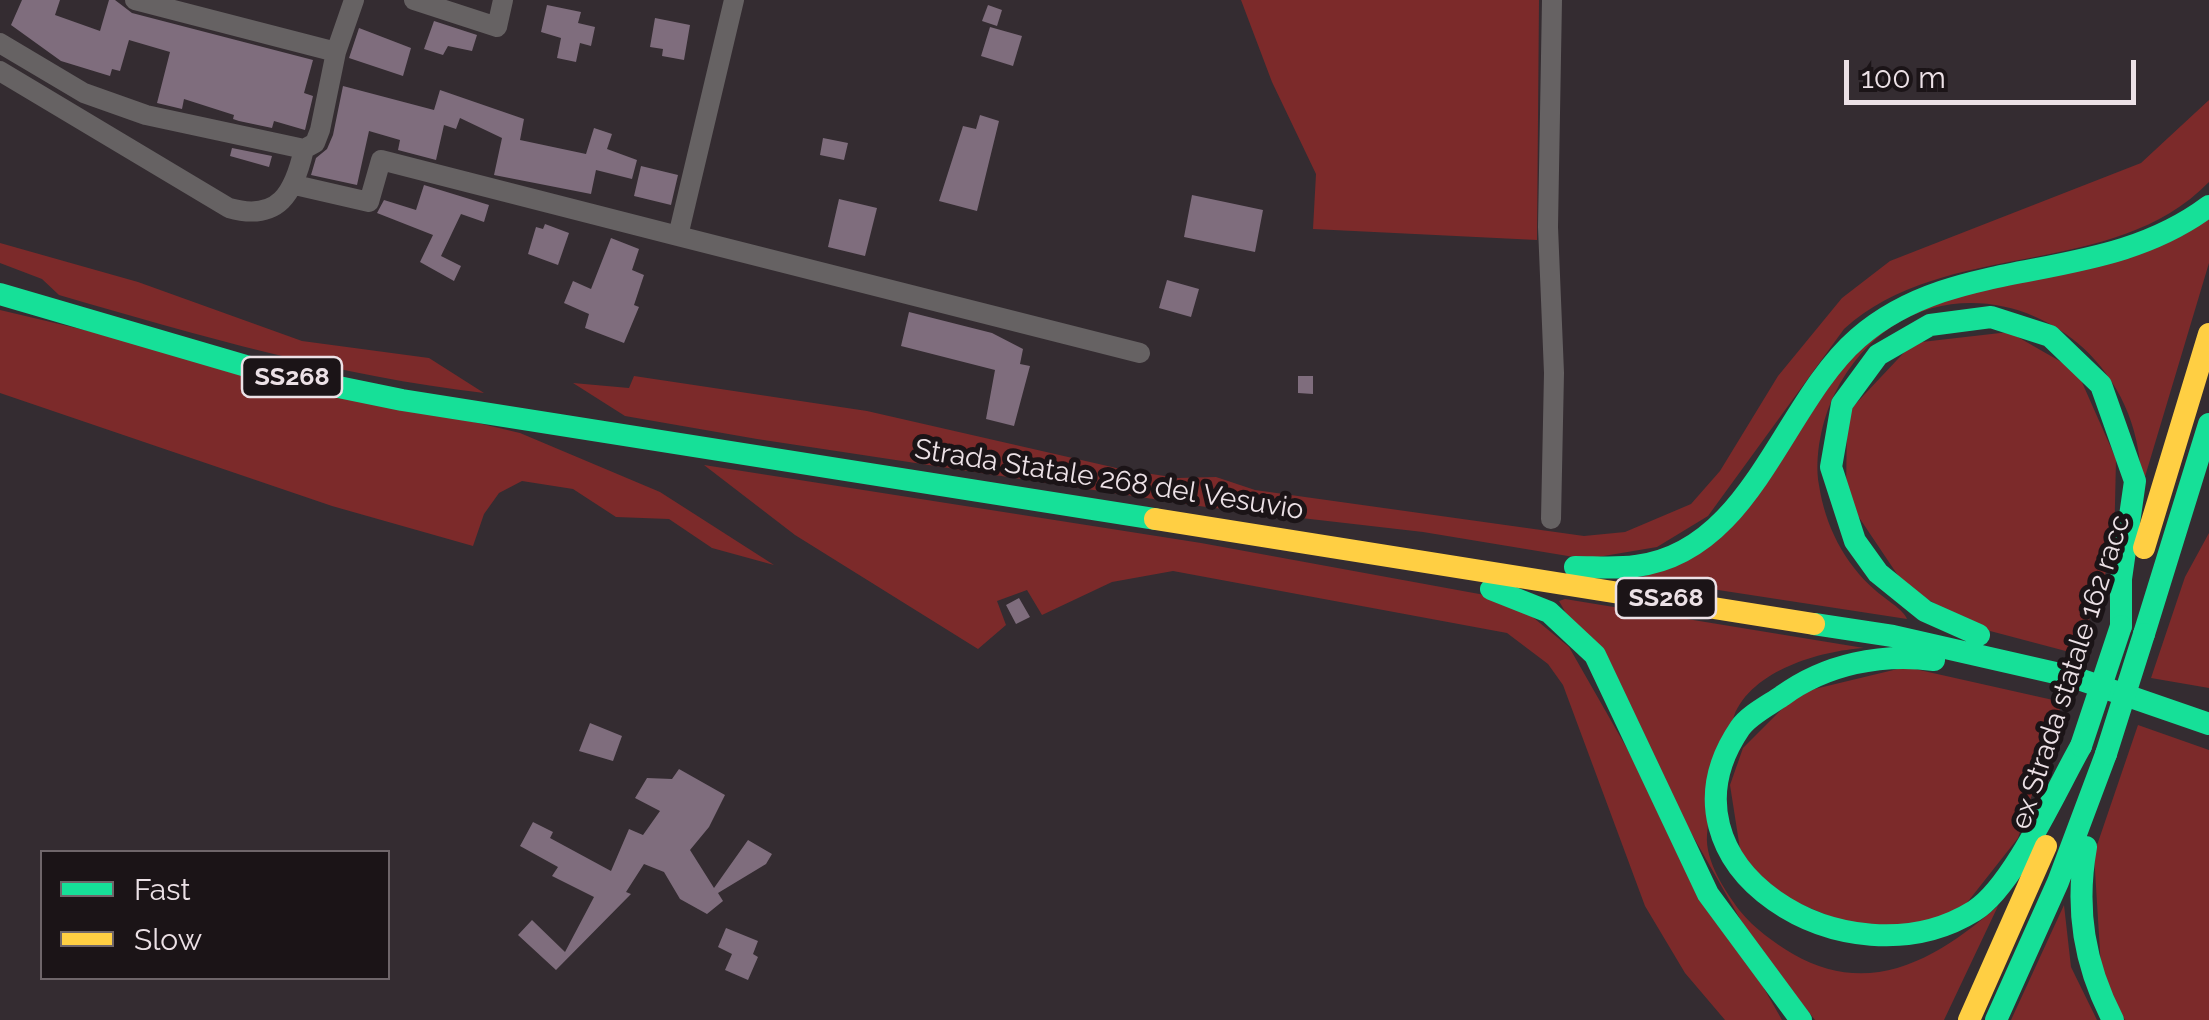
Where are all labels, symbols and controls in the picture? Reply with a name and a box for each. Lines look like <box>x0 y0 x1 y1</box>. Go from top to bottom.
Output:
scale bar <box>1849 40 2142 102</box>
text: 100 m <box>1861 60 1946 95</box>
road number: SS268 <box>242 357 342 397</box>
street label: Strada Statale 268 del Vesuvio <box>912 433 1306 527</box>
street label: ex Strada statale 162 racc <box>2004 511 2138 833</box>
road number: SS268 <box>1616 578 1716 618</box>
legend <box>40 850 390 980</box>
text: Fast <box>134 872 191 907</box>
text: Slow <box>134 922 202 957</box>

